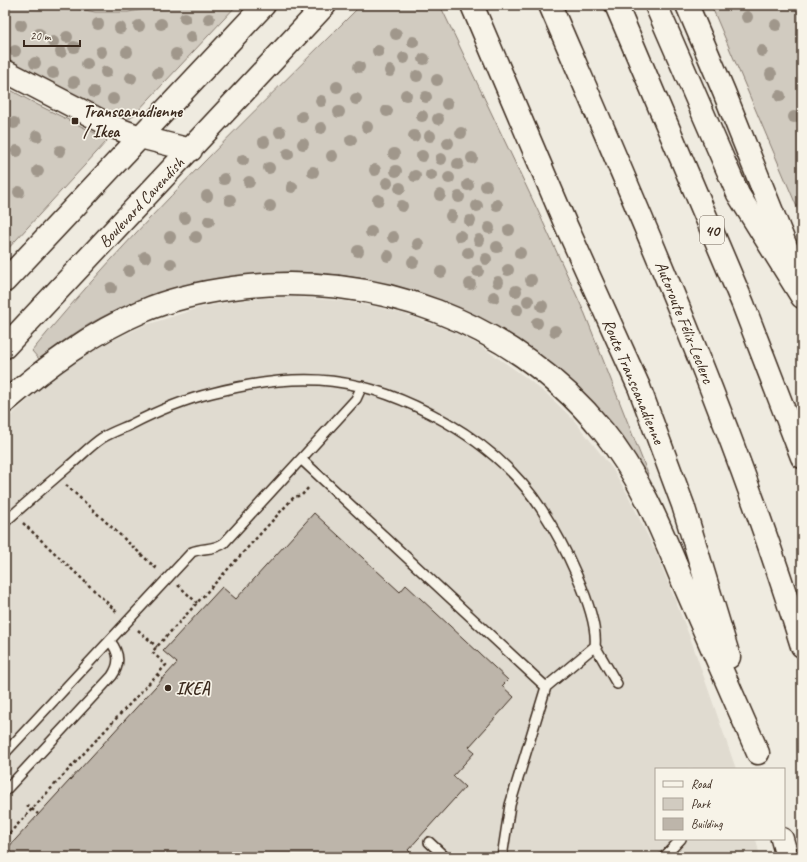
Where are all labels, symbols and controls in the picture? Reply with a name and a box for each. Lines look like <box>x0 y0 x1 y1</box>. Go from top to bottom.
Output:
scale bar <box>24 22 80 48</box>
text: 20 m <box>30 28 52 44</box>
place label: Transcanadienne / Ikea <box>83 101 183 142</box>
marker: Transcanadienne / Ikea <box>70 116 80 126</box>
street label: Boulevard Cavendish <box>94 152 189 252</box>
road number: 40 <box>700 216 724 244</box>
street label: Autoroute Félix-Leclerc <box>650 258 719 387</box>
street label: Route Transcanadienne <box>598 315 670 448</box>
place label: IKEA <box>176 678 211 699</box>
marker: IKEA <box>163 683 173 693</box>
legend <box>655 768 785 840</box>
text: Road <box>691 776 713 792</box>
text: Park <box>691 796 712 812</box>
text: Building <box>691 816 723 832</box>

